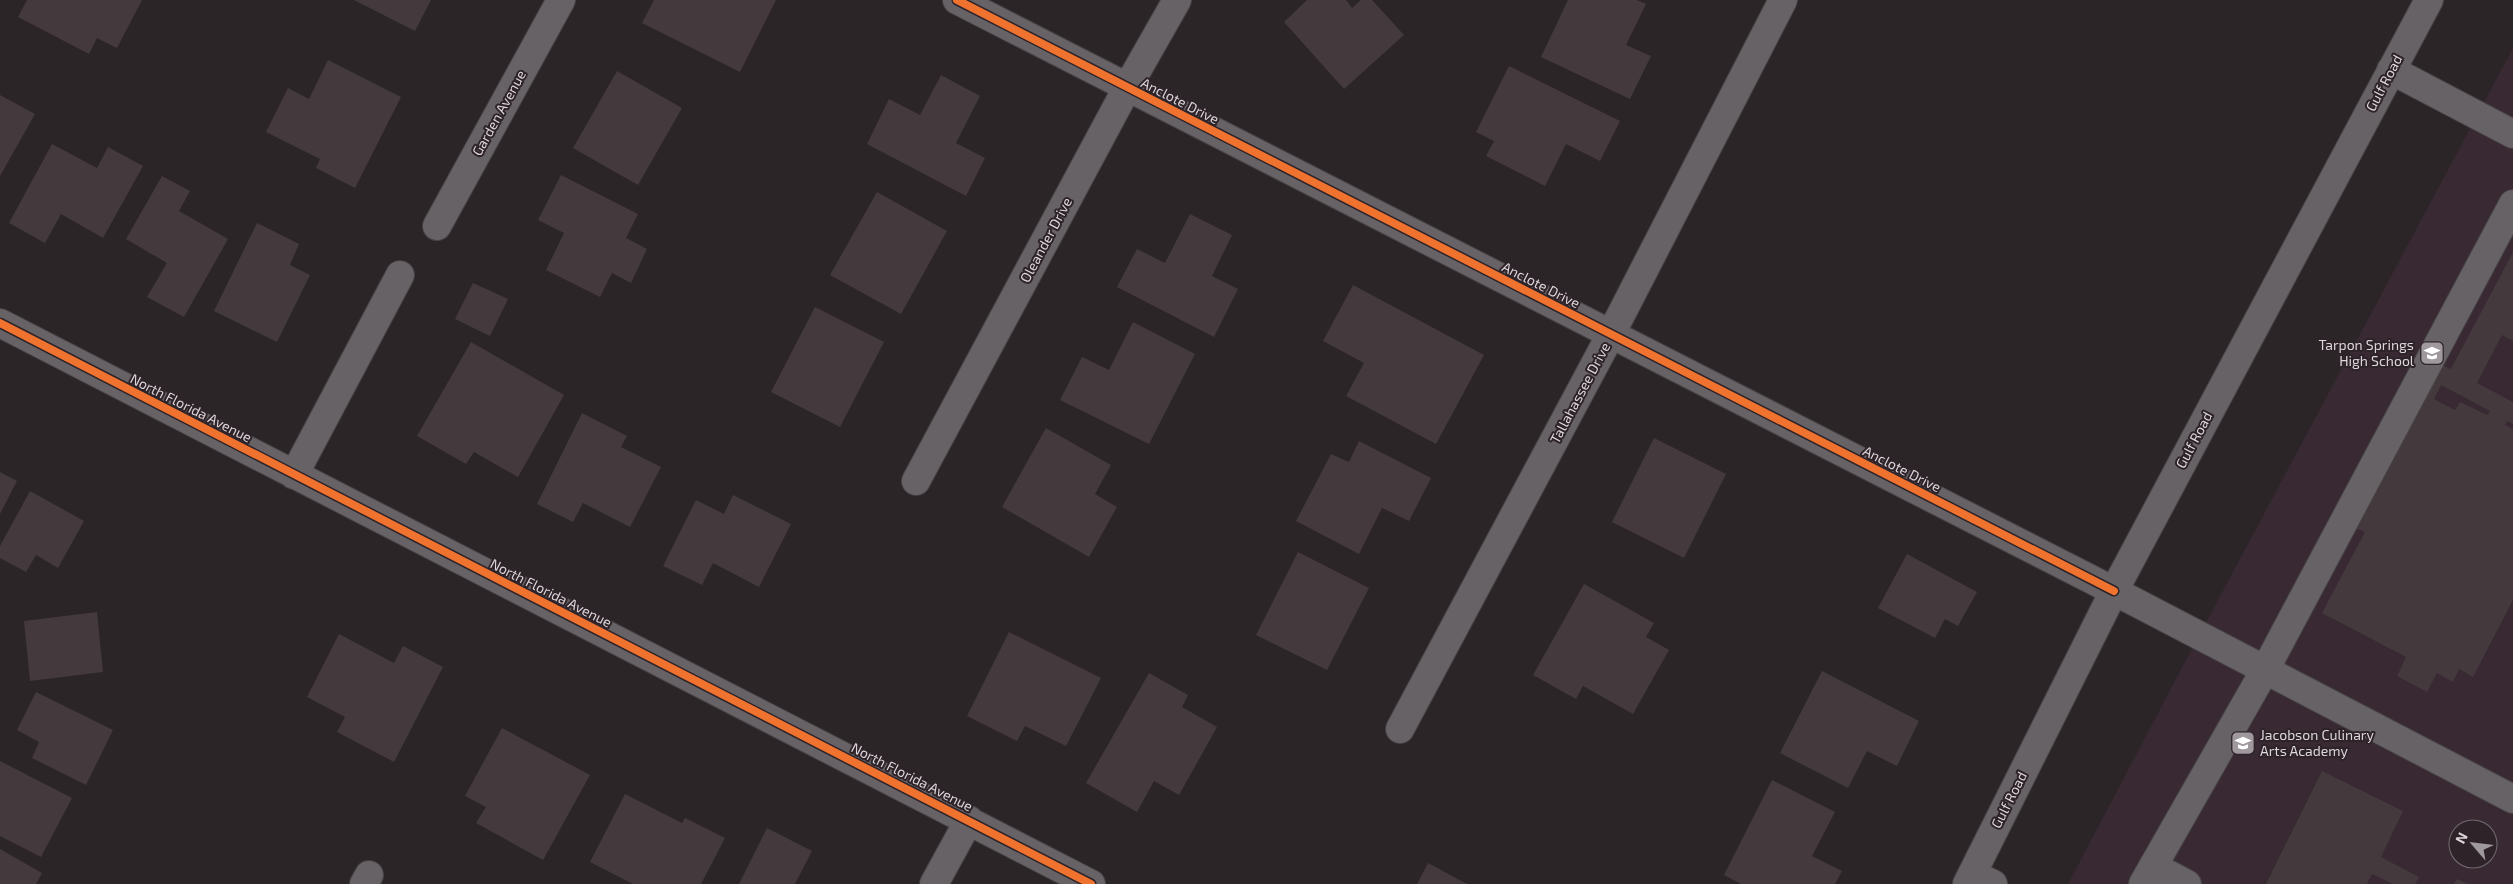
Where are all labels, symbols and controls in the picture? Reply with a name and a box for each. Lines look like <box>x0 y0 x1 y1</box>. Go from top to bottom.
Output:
street label: Gulf Road <box>2362 52 2405 114</box>
street label: Garden Avenue <box>468 67 529 159</box>
street label: Anclote Drive <box>1139 74 1222 127</box>
street label: Oleander Drive <box>1016 194 1075 285</box>
street label: Anclote Drive <box>1500 258 1583 311</box>
place label: Tarpon Springs High School <box>2318 336 2415 369</box>
street label: Tallahassee Drive <box>1546 339 1613 446</box>
school or university icon: Tarpon Springs High School <box>2419 340 2445 366</box>
street label: North Florida Avenue <box>128 370 255 446</box>
street label: Gulf Road <box>2172 409 2215 471</box>
street label: Anclote Drive <box>1861 442 1944 495</box>
street label: North Florida Avenue <box>488 555 615 631</box>
place label: Jacobson Culinary Arts Academy <box>2260 726 2374 759</box>
school or university icon: Jacobson Culinary Arts Academy <box>2230 730 2256 756</box>
street label: North Florida Avenue <box>849 739 976 815</box>
street label: Gulf Road <box>1987 769 2030 831</box>
north arrow <box>2448 819 2498 869</box>
text: N <box>2451 829 2471 846</box>

